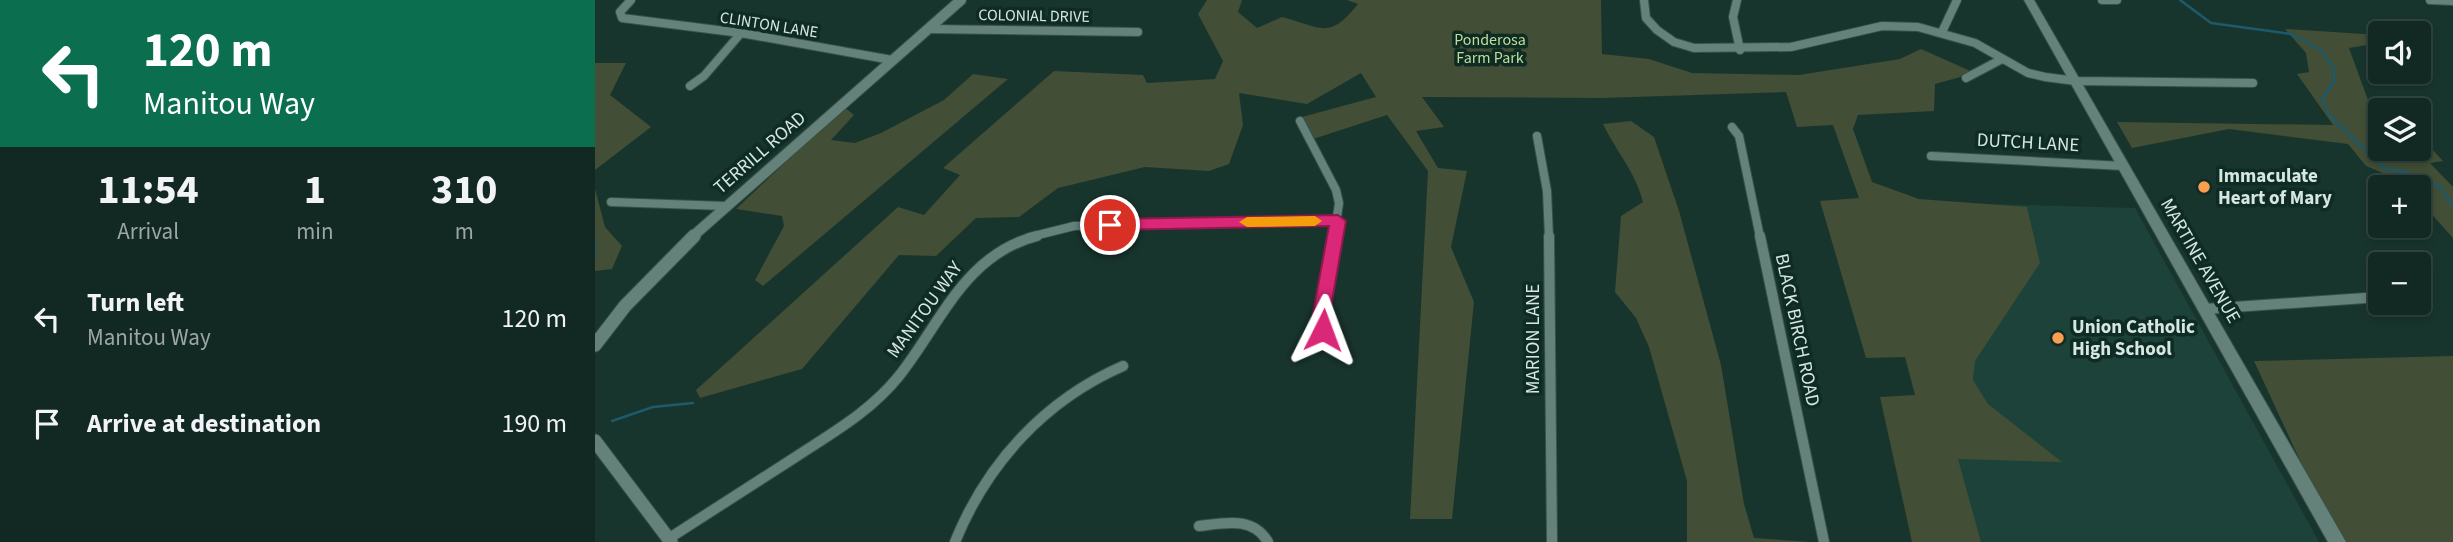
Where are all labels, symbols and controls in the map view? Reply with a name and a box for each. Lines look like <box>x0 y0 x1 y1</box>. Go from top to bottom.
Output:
street label: COLONIAL DRIVE <box>978 4 1090 28</box>
street label: CLINTON LANE <box>718 6 820 44</box>
text: 120 m <box>143 16 272 86</box>
map controls <box>2368 21 2431 315</box>
button: sound <box>2368 21 2431 84</box>
icon: left <box>28 28 119 119</box>
park label: Ponderosa Farm Park <box>1454 29 1526 69</box>
text: Manitou Way <box>143 81 315 127</box>
button: layers <box>2368 98 2431 161</box>
street label: TERRILL ROAD <box>708 105 812 201</box>
street label: DUTCH LANE <box>1976 127 2080 159</box>
text: 11:54 <box>97 160 199 220</box>
text: 1 <box>304 160 326 220</box>
text: 310 <box>431 160 498 220</box>
place label: Immaculate Heart of Mary <box>2218 163 2332 212</box>
button: + <box>2368 175 2431 238</box>
marker: Immaculate Heart of Mary <box>2196 179 2212 195</box>
street label: MARTINE AVENUE <box>2153 193 2247 329</box>
pin <box>1080 195 1140 255</box>
icon: arrive <box>1091 206 1129 244</box>
text: Arrival <box>117 215 179 248</box>
text: min <box>296 215 334 248</box>
text: m <box>455 215 474 248</box>
street label: BLACK BIRCH ROAD <box>1768 251 1826 409</box>
button: − <box>2368 252 2431 315</box>
street label: MANITOU WAY <box>881 255 970 364</box>
text: Turn left <box>87 284 184 321</box>
street label: MARION LANE <box>1520 284 1547 394</box>
position arrow <box>1286 293 1360 367</box>
icon: left <box>28 300 66 338</box>
text: 120 m <box>501 300 567 337</box>
place label: Union Catholic High School <box>2072 314 2195 363</box>
text: Manitou Way <box>87 321 211 354</box>
marker: Union Catholic High School <box>2050 330 2066 346</box>
icon: arrive <box>28 405 66 443</box>
text: Arrive at destination <box>87 405 321 442</box>
text: 190 m <box>501 405 567 442</box>

